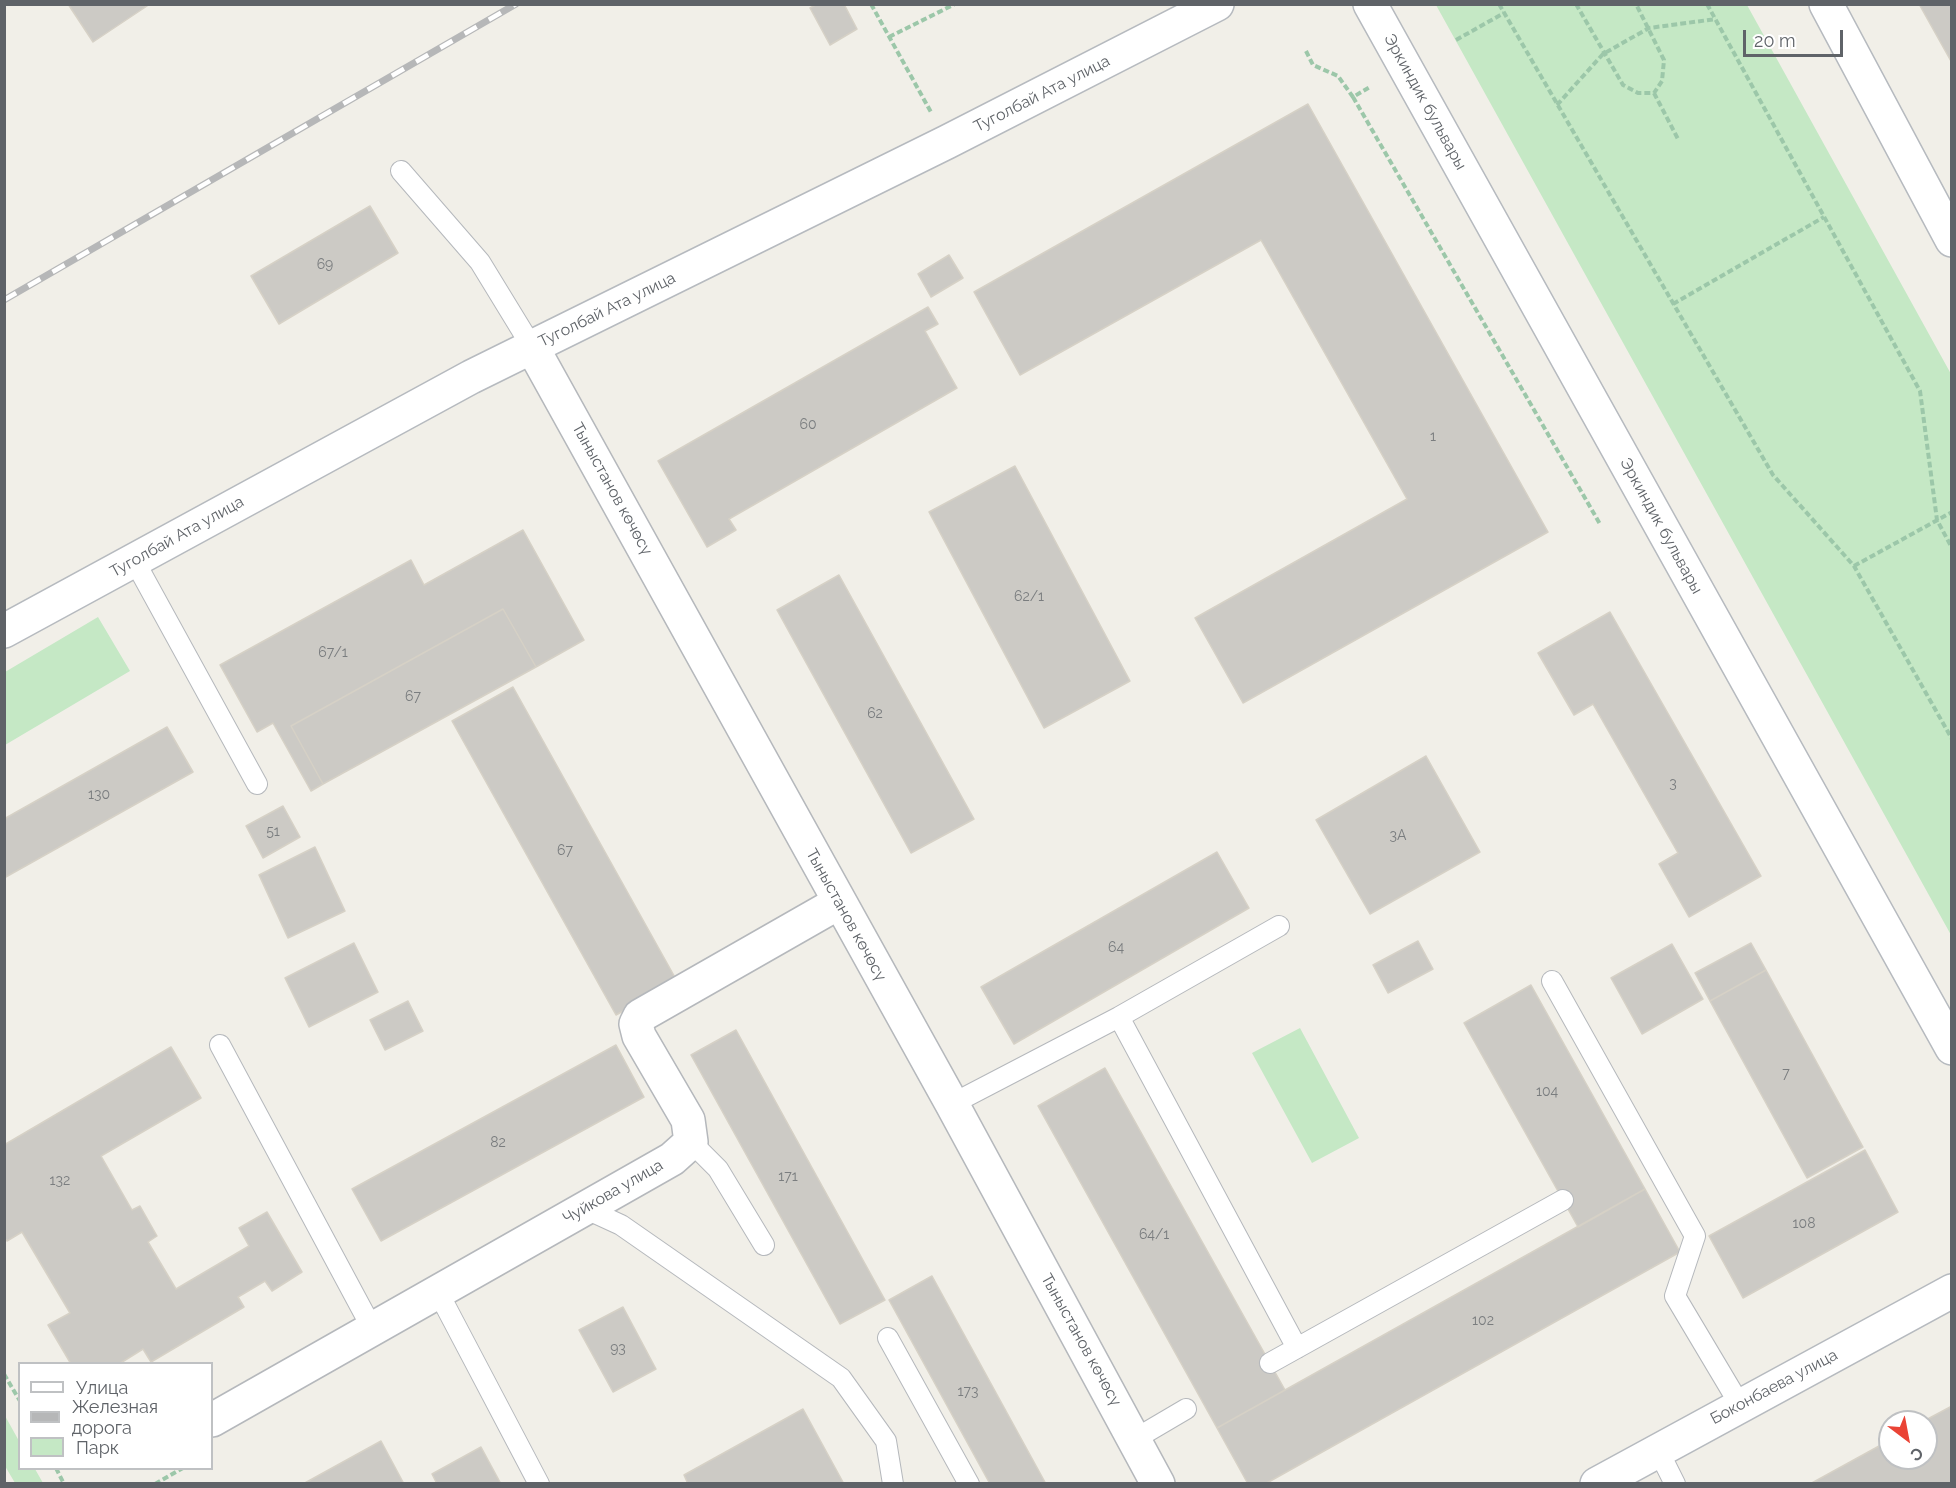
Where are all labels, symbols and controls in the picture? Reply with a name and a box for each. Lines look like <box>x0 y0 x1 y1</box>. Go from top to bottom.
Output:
scale bar <box>1746 18 1846 56</box>
text: 20 m <box>1754 30 1796 51</box>
street label: Эркиндик бульвары <box>1380 31 1470 173</box>
street label: Туголбай Ата улица <box>971 51 1113 137</box>
house number: 69 <box>317 257 333 273</box>
street label: Туголбай Ата улица <box>535 268 679 352</box>
house number: 60 <box>799 417 817 433</box>
street label: Тыныстанов көчөсү <box>568 419 656 559</box>
house number: 1 <box>1430 429 1436 445</box>
street label: Эркиндик бульвары <box>1616 455 1706 597</box>
street label: Туголбай Ата улица <box>107 492 247 582</box>
house number: 62/1 <box>1014 589 1044 605</box>
house number: 67/1 <box>318 645 348 661</box>
house number: 67 <box>405 689 421 705</box>
house number: 62 <box>867 706 883 722</box>
house number: 3 <box>1669 776 1677 792</box>
house number: 130 <box>88 787 110 803</box>
house number: 51 <box>266 824 280 840</box>
house number: 3А <box>1390 828 1406 844</box>
house number: 67 <box>557 843 573 859</box>
street label: Тыныстанов көчөсү <box>802 845 890 985</box>
house number: 64 <box>1108 940 1124 956</box>
house number: 7 <box>1782 1066 1790 1082</box>
house number: 104 <box>1536 1084 1558 1100</box>
house number: 82 <box>490 1135 506 1151</box>
street label: Чуйкова улица <box>559 1156 667 1228</box>
house number: 171 <box>778 1169 798 1185</box>
house number: 132 <box>50 1173 70 1189</box>
house number: 108 <box>1793 1216 1815 1232</box>
house number: 64/1 <box>1139 1227 1169 1243</box>
street label: Тыныстанов көчөсү <box>1037 1270 1125 1410</box>
house number: 102 <box>1472 1313 1494 1329</box>
house number: 93 <box>610 1341 626 1357</box>
street label: Боконбаева улица <box>1707 1345 1841 1429</box>
legend <box>18 1362 213 1470</box>
text: Улица <box>76 1377 128 1398</box>
house number: 173 <box>958 1384 978 1400</box>
text: Железная дорога <box>72 1396 158 1438</box>
north arrow <box>1878 1410 1938 1470</box>
text: Парк <box>76 1437 119 1458</box>
text: С <box>1907 1443 1926 1465</box>

